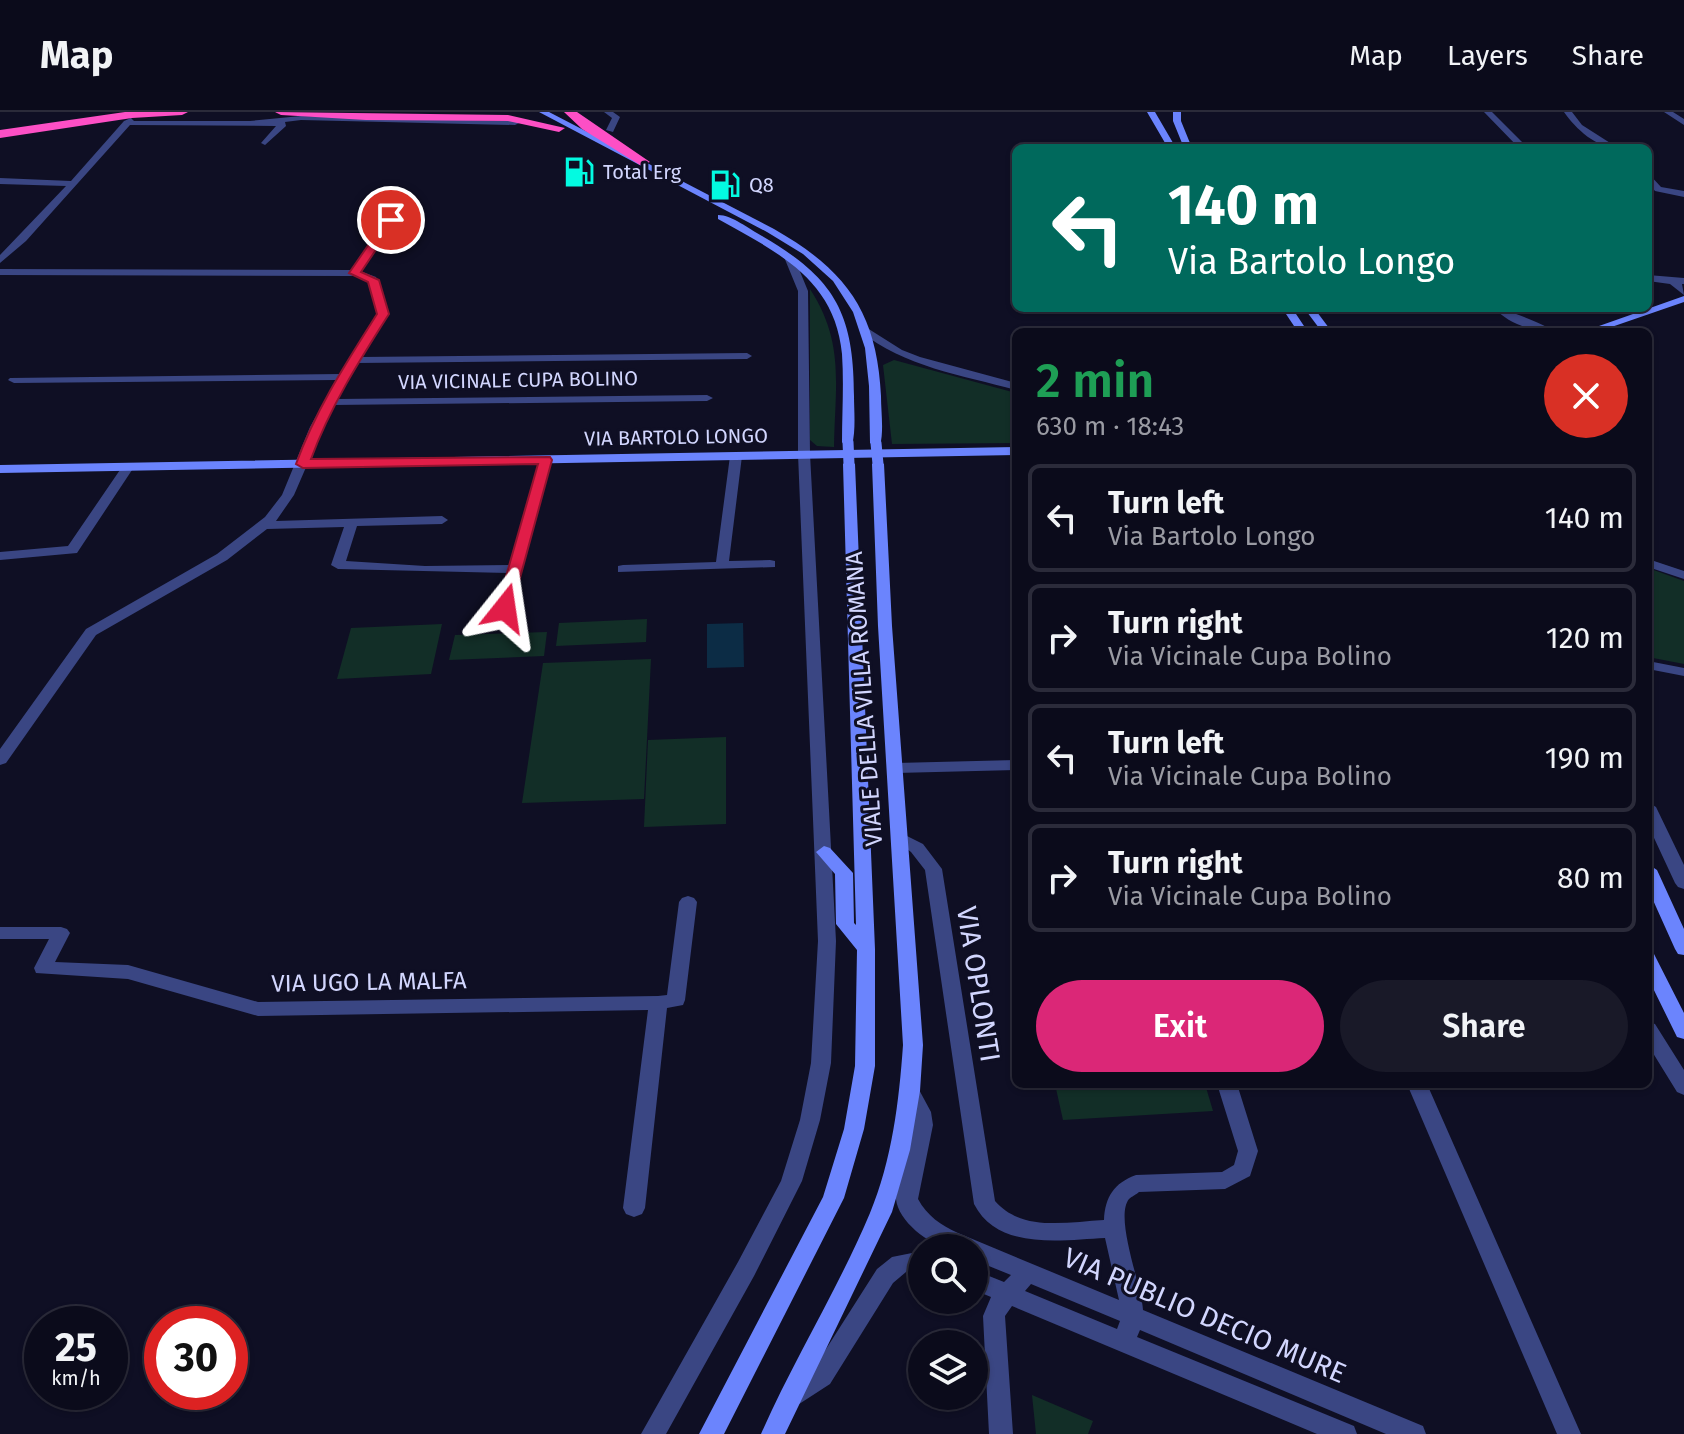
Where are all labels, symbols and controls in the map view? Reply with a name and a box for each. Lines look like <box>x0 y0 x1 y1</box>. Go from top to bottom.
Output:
text: Map <box>40 32 113 78</box>
text: Map <box>1349 39 1403 72</box>
text: Layers <box>1447 39 1528 72</box>
text: Share <box>1572 39 1644 72</box>
fuel station icon: Total Erg <box>562 155 596 189</box>
place label: Total Erg <box>603 160 682 184</box>
fuel station icon: Q8 <box>708 168 742 202</box>
text: 140 m <box>1168 172 1319 239</box>
place label: Q8 <box>749 173 774 197</box>
icon: left <box>1036 176 1140 280</box>
pin <box>357 186 425 254</box>
icon: arrive <box>369 198 413 242</box>
text: Via Bartolo Longo <box>1168 240 1455 284</box>
text: 2 min <box>1036 352 1154 410</box>
button: close <box>1544 354 1628 438</box>
street label: VIA VICINALE CUPA BOLINO <box>398 366 638 394</box>
text: 630 m · 18:43 <box>1036 411 1184 442</box>
street label: VIA BARTOLO LONGO <box>584 423 768 451</box>
text: Turn left <box>1108 485 1224 521</box>
icon: left <box>1040 496 1084 540</box>
text: 140 m <box>1545 500 1624 536</box>
text: Via Bartolo Longo <box>1108 521 1316 552</box>
street label: VIALE DELLA VILLA ROMANA <box>840 550 888 847</box>
position arrow <box>463 566 547 650</box>
text: Turn right <box>1108 605 1243 641</box>
icon: right <box>1040 616 1084 660</box>
text: 120 m <box>1546 620 1624 656</box>
text: Via Vicinale Cupa Bolino <box>1108 641 1392 672</box>
text: Turn left <box>1108 725 1224 761</box>
icon: left <box>1040 736 1084 780</box>
text: 190 m <box>1545 740 1624 776</box>
text: Via Vicinale Cupa Bolino <box>1108 761 1392 792</box>
text: Turn right <box>1108 845 1243 881</box>
icon: right <box>1040 856 1084 900</box>
text: 80 m <box>1557 860 1624 896</box>
text: Via Vicinale Cupa Bolino <box>1108 881 1392 912</box>
street label: VIA OPLONTI <box>950 904 1007 1064</box>
street label: VIA UGO LA MALFA <box>271 966 467 998</box>
button: Exit <box>1036 980 1324 1072</box>
button: Share <box>1340 980 1628 1072</box>
map controls <box>908 1234 988 1410</box>
button: search <box>908 1234 988 1314</box>
street label: VIA PUBLIO DECIO MURE <box>1059 1241 1351 1390</box>
speed limit sign: 30 <box>144 1306 248 1410</box>
text: 25 <box>55 1324 97 1372</box>
button: layers <box>908 1330 988 1410</box>
text: km/h <box>51 1366 101 1390</box>

